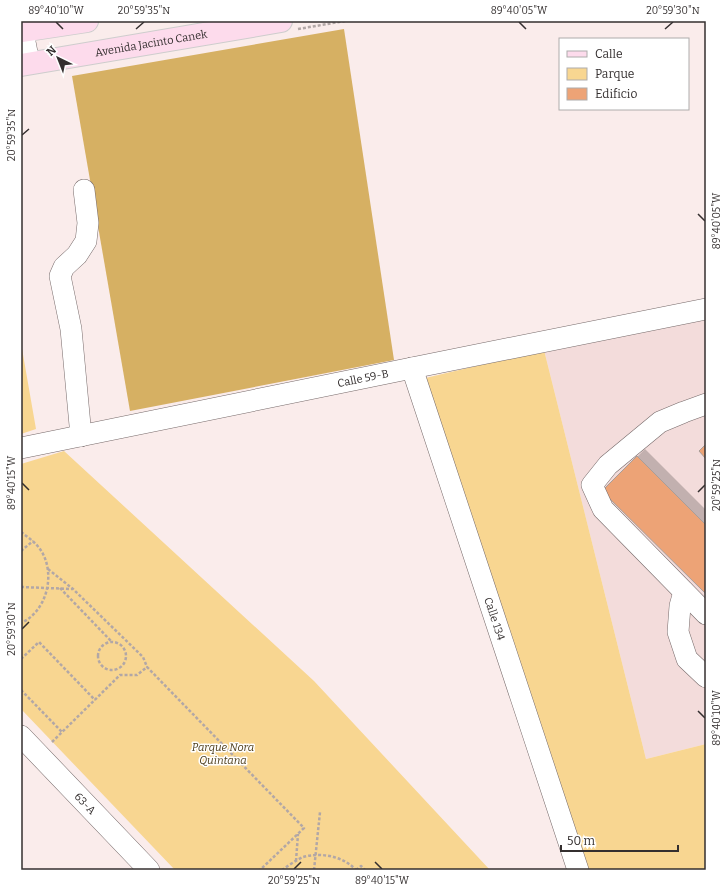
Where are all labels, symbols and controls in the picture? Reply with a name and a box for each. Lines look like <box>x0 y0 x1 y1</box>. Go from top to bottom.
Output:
text: 89°40'10"W <box>28 5 84 17</box>
text: 20°59'35"N <box>118 5 170 17</box>
text: 89°40'05"W <box>491 5 548 17</box>
text: 20°59'30"N <box>646 5 700 17</box>
street label: Avenida Jacinto Canek <box>94 27 209 59</box>
north arrow <box>38 38 78 78</box>
legend <box>559 38 689 110</box>
text: N <box>44 43 59 59</box>
text: Calle <box>595 47 623 61</box>
text: Parque <box>595 67 634 81</box>
text: Edificio <box>595 87 637 101</box>
text: 20°59'35"N <box>6 109 18 161</box>
text: 89°40'05"W <box>711 192 723 249</box>
street label: Calle 59-B <box>336 366 390 390</box>
text: 89°40'15"W <box>6 455 18 510</box>
text: 20°59'25"N <box>711 459 723 511</box>
street label: Calle 134 <box>482 595 508 642</box>
text: 20°59'30"N <box>6 602 18 656</box>
text: 89°40'10"W <box>711 690 723 746</box>
park label: Parque Nora Quintana <box>192 741 254 767</box>
street label: 63-A <box>72 790 99 817</box>
scale bar <box>561 827 678 853</box>
text: 50 m <box>567 834 596 848</box>
text: 20°59'25"N <box>268 875 320 887</box>
text: 89°40'15"W <box>355 875 410 887</box>

